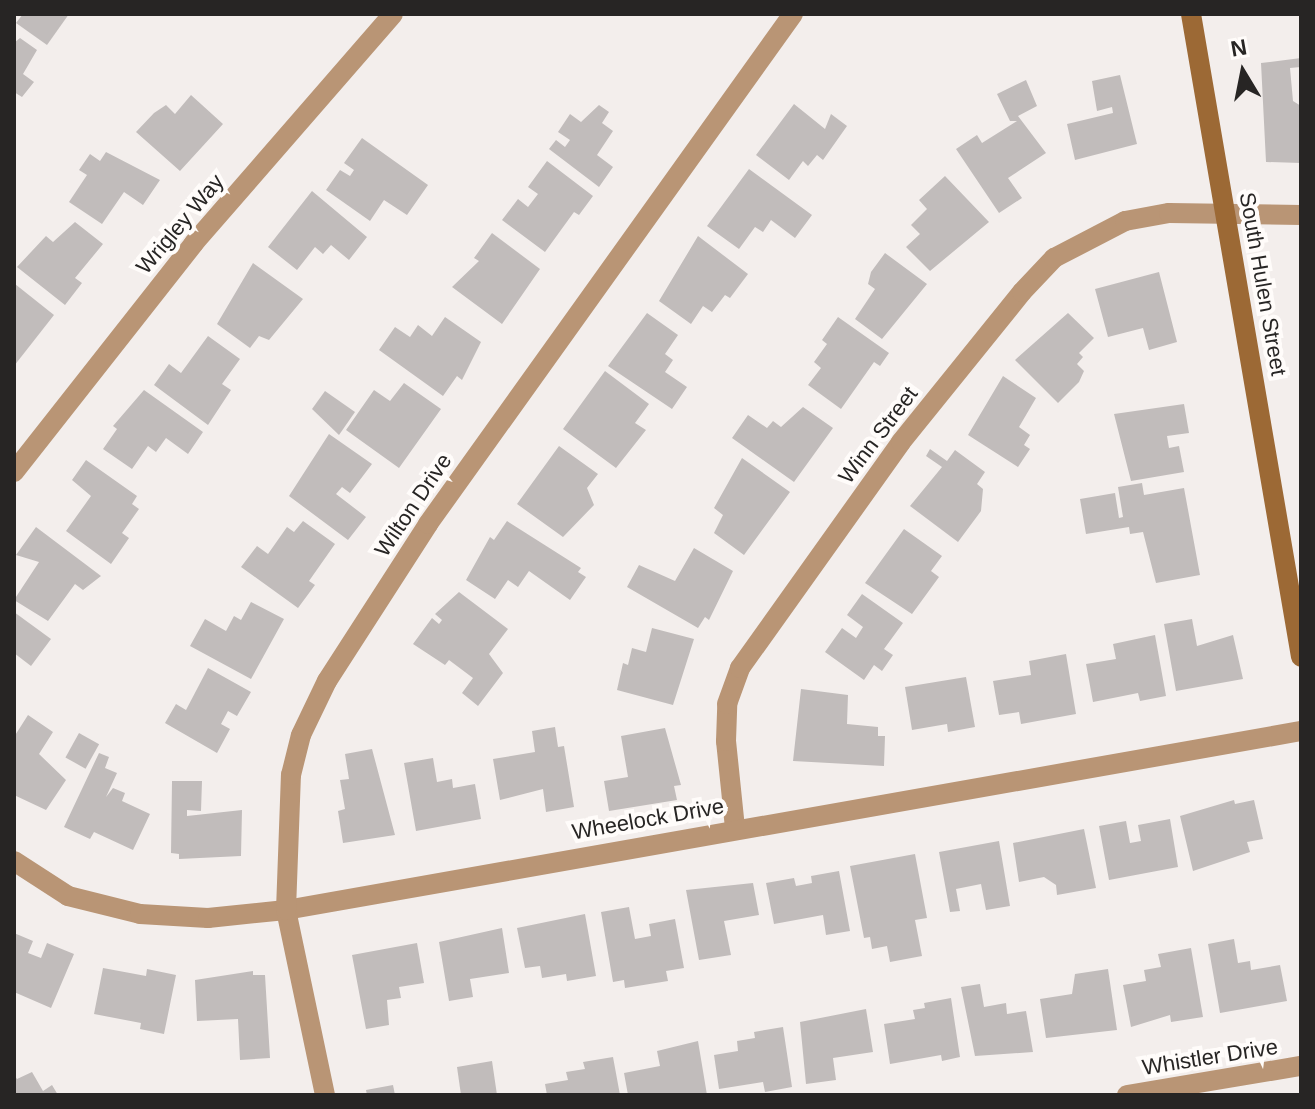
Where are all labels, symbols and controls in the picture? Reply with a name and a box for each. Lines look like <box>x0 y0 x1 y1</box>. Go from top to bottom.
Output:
north arrow <box>1203 32 1283 112</box>
text: N <box>1229 34 1249 62</box>
street label: Wrigley Way <box>131 169 229 279</box>
street label: South Hulen Street <box>1234 190 1292 378</box>
street label: Winn Street <box>833 381 923 489</box>
street label: Wilton Drive <box>369 448 457 562</box>
street label: Wheelock Drive <box>570 793 726 845</box>
street label: Whistler Drive <box>1140 1033 1280 1081</box>

